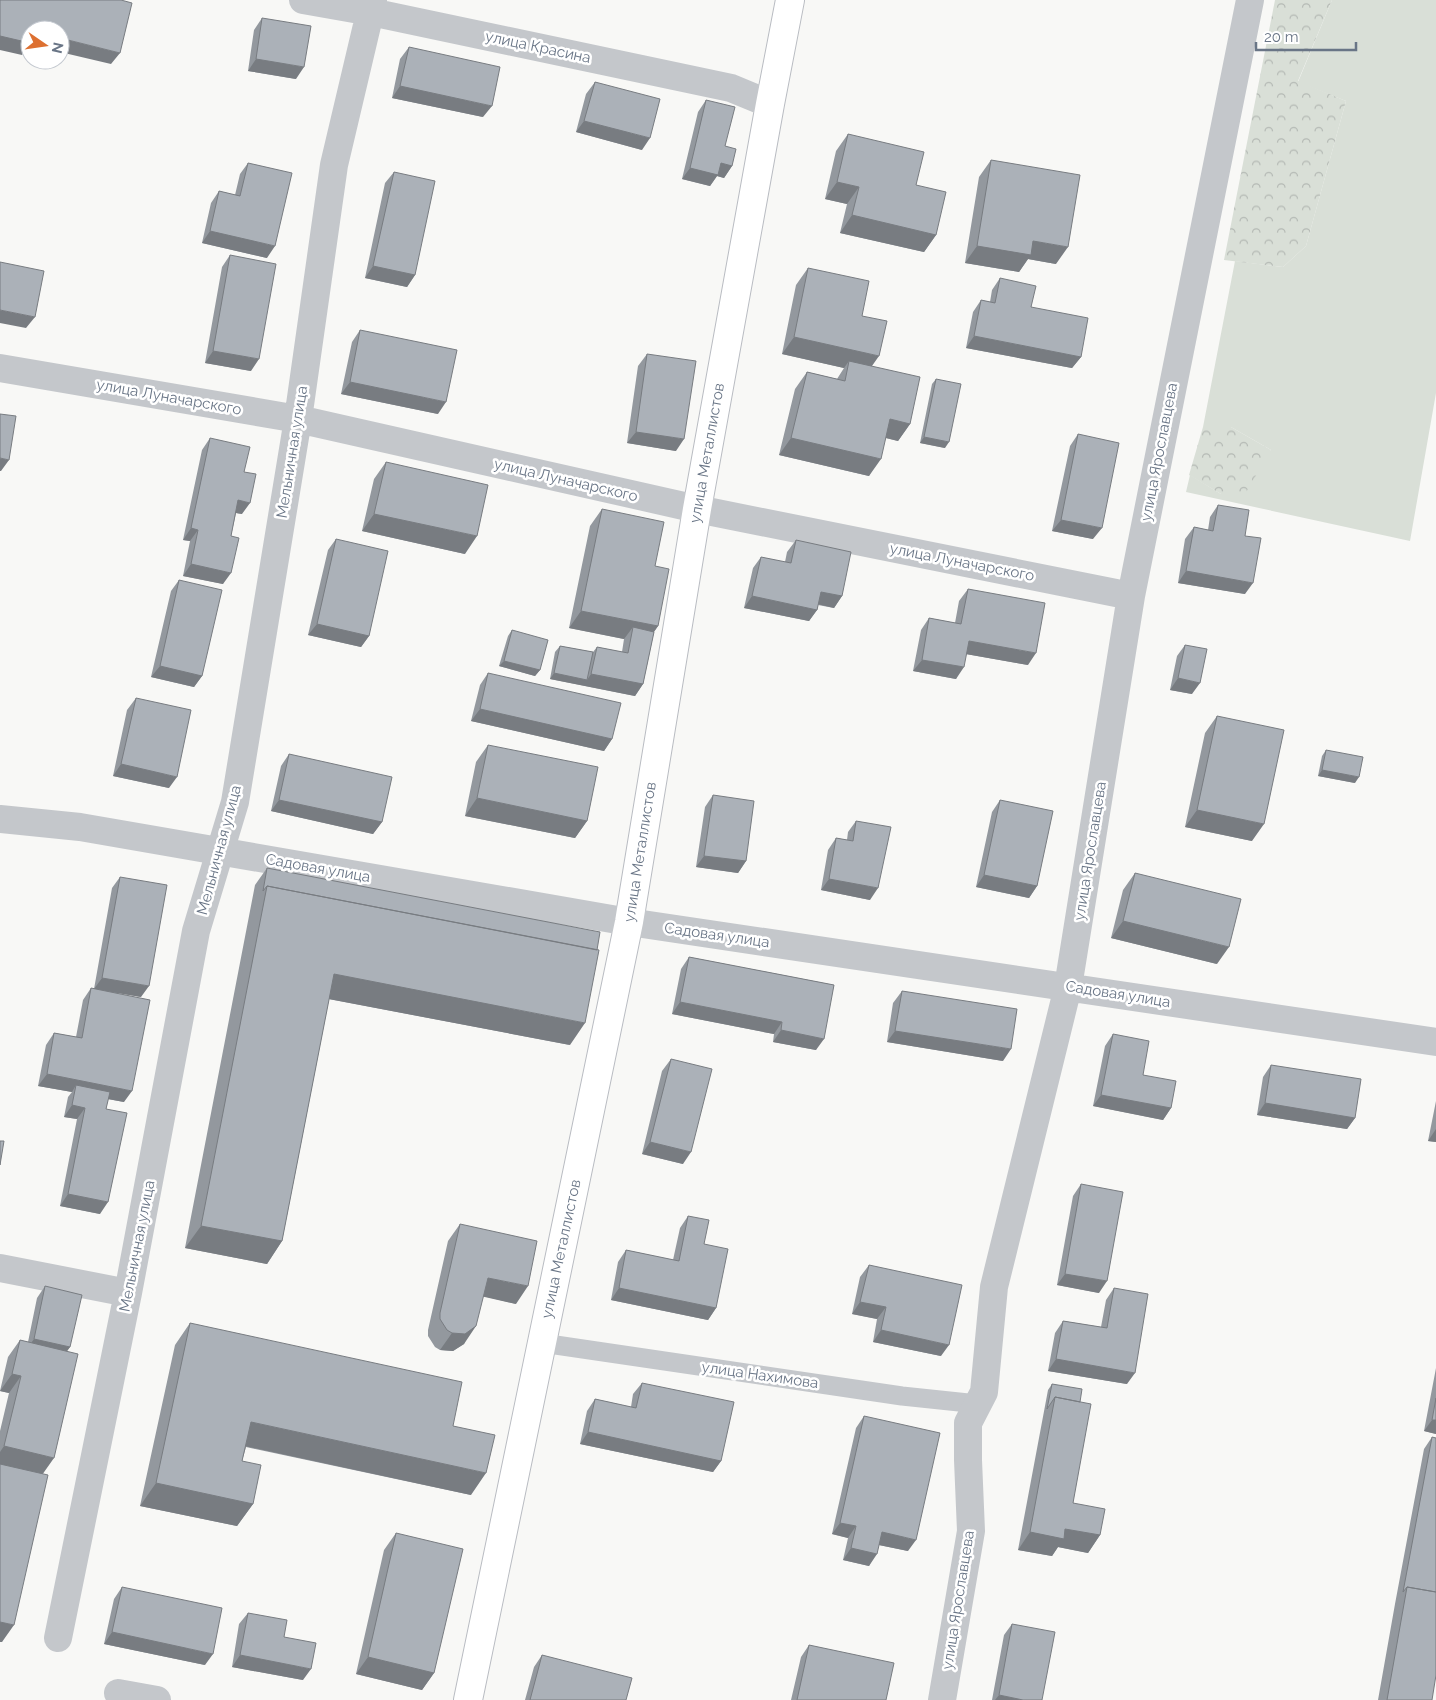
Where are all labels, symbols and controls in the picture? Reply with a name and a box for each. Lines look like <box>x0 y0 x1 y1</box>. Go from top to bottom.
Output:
north arrow <box>20 20 70 70</box>
scale bar <box>1256 20 1356 52</box>
street label: улица Красина <box>484 27 592 67</box>
text: 20 m <box>1264 28 1299 46</box>
text: N <box>49 41 67 55</box>
street label: улица Луначарского <box>95 375 243 419</box>
street label: улица Ярославцева <box>1137 381 1181 523</box>
street label: улица Металлистов <box>686 382 728 524</box>
street label: Мельничная улица <box>273 385 311 519</box>
street label: улица Луначарского <box>492 455 640 505</box>
street label: улица Луначарского <box>888 539 1036 585</box>
street label: улица Ярославцева <box>1070 780 1110 922</box>
street label: улица Металлистов <box>620 781 660 923</box>
street label: Мельничная улица <box>193 783 245 917</box>
street label: Садовая улица <box>264 850 372 886</box>
street label: Садовая улица <box>663 919 771 951</box>
street label: Садовая улица <box>1064 977 1172 1011</box>
street label: улица Металлистов <box>537 1178 585 1320</box>
street label: Мельничная улица <box>115 1179 159 1313</box>
street label: улица Нахимова <box>701 1358 819 1392</box>
street label: улица Ярославцева <box>938 1529 978 1671</box>

